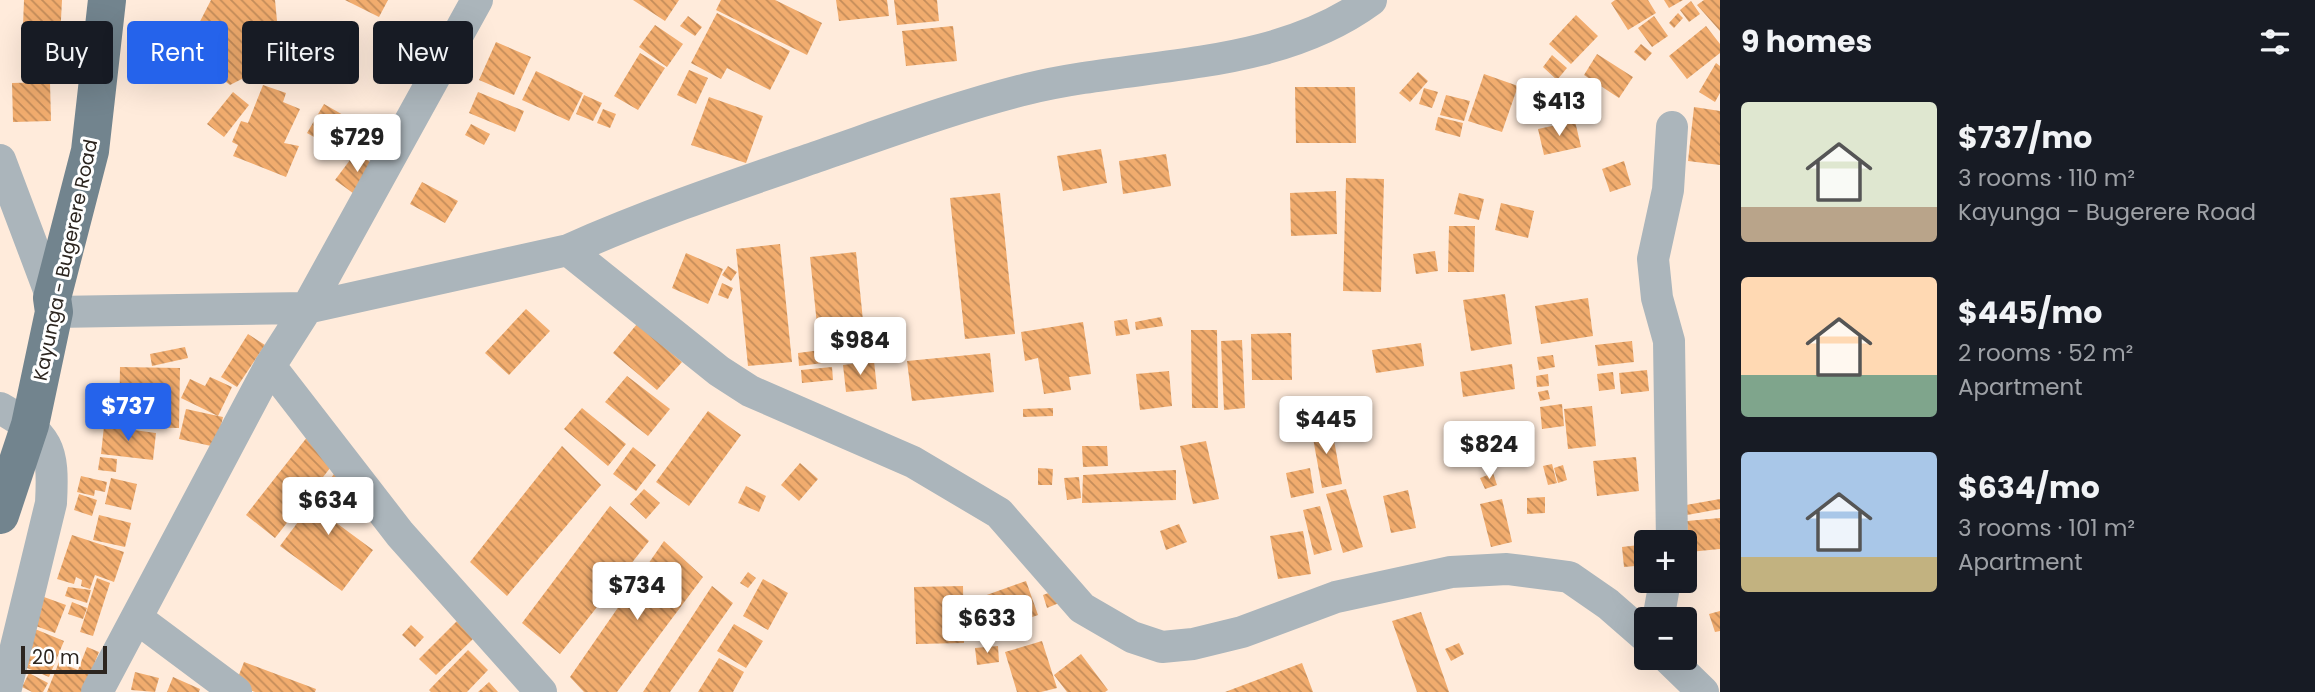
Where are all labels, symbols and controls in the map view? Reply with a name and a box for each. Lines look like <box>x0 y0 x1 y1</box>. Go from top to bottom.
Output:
text: 9 homes <box>1741 20 1872 63</box>
chip: Buy <box>21 21 113 84</box>
chip: Rent <box>127 21 228 84</box>
chip: Filters <box>242 21 359 84</box>
chip: New <box>373 21 473 84</box>
icon: filters <box>2256 23 2294 61</box>
pin: $413 <box>1518 78 1600 138</box>
text: $413 <box>1532 85 1586 117</box>
pin: $729 <box>316 114 398 174</box>
text: $737/mo <box>1958 116 2092 159</box>
text: $729 <box>330 121 384 153</box>
icon: home <box>1797 130 1881 214</box>
street label: Kayunga - Bugerere Road <box>27 137 104 383</box>
text: 3 rooms · 110 m² <box>1958 162 2135 194</box>
text: Kayunga - Bugerere Road <box>1958 196 2256 228</box>
text: $445/mo <box>1958 291 2102 334</box>
icon: home <box>1797 305 1881 389</box>
pin: $984 <box>819 318 901 377</box>
text: $984 <box>830 324 890 356</box>
text: 2 rooms · 52 m² <box>1958 337 2133 369</box>
text: Apartment <box>1958 371 2083 403</box>
pin: $737 <box>87 384 169 443</box>
text: $737 <box>101 390 155 422</box>
pin: $445 <box>1285 396 1367 456</box>
text: $445 <box>1295 403 1357 435</box>
pin: $824 <box>1448 421 1530 481</box>
text: $824 <box>1460 428 1518 460</box>
text: $634/mo <box>1958 466 2100 509</box>
pin: $634 <box>287 477 369 537</box>
icon: home <box>1797 480 1881 564</box>
text: $634 <box>298 484 358 516</box>
text: 3 rooms · 101 m² <box>1958 512 2135 544</box>
map controls <box>1634 530 1697 670</box>
button: + <box>1634 530 1697 593</box>
text: Apartment <box>1958 546 2083 578</box>
pin: $734 <box>596 562 678 622</box>
text: $734 <box>609 569 665 601</box>
pin: $633 <box>946 596 1028 655</box>
text: $633 <box>958 602 1016 634</box>
button: − <box>1634 607 1697 670</box>
scale bar <box>21 643 107 675</box>
text: 20 m <box>32 644 80 671</box>

